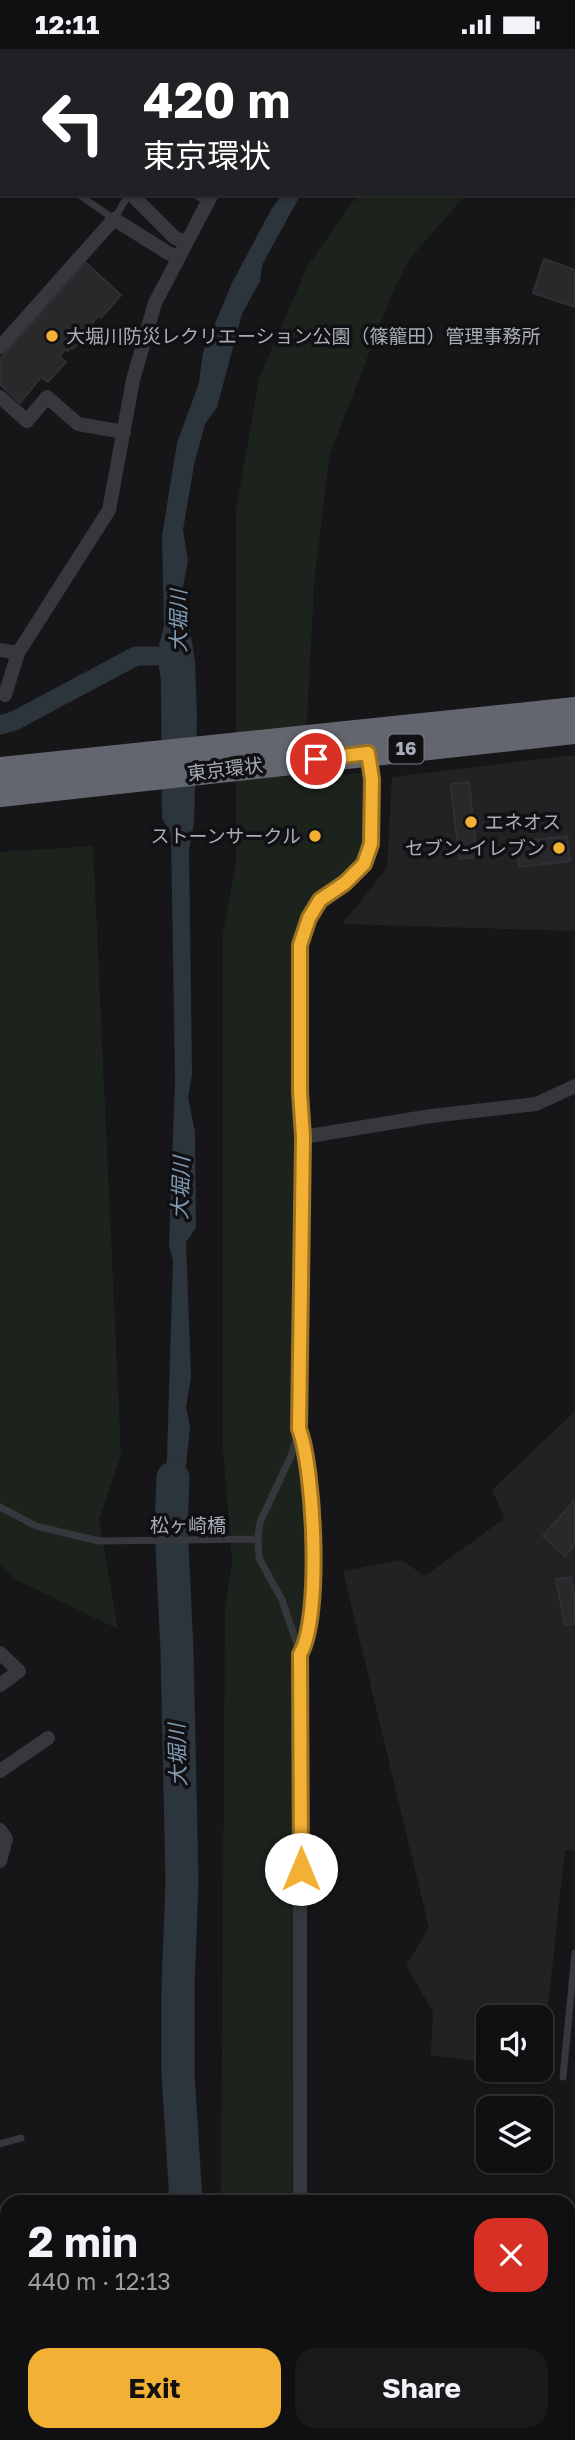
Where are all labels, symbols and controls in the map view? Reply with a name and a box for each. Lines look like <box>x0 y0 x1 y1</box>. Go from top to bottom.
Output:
text: 12:11 <box>35 9 99 40</box>
text: 420 m <box>143 70 291 129</box>
icon: left <box>28 77 119 168</box>
text: 東京環状 <box>143 136 271 174</box>
place label: 大堀川防災レクリエーション公園（篠籠田）管理事務所 <box>66 324 541 347</box>
marker: 大堀川防災レクリエーション公園（篠籠田）管理事務所 <box>44 328 60 344</box>
water label: 大堀川 <box>165 588 191 653</box>
pin <box>286 729 346 789</box>
road number: 16 <box>388 735 424 763</box>
icon: arrive <box>297 740 335 778</box>
street label: 東京環状 <box>186 752 264 785</box>
place label: エネオス <box>485 810 561 833</box>
marker: エネオス <box>463 814 479 830</box>
place label: ストーンサークル <box>151 824 301 847</box>
marker: ストーンサークル <box>307 828 323 844</box>
place label: セブン-イレブン <box>405 836 545 859</box>
marker: セブン-イレブン <box>551 840 567 856</box>
water label: 大堀川 <box>166 1154 194 1220</box>
street label: 松ヶ崎橋 <box>150 1513 226 1536</box>
water label: 大堀川 <box>163 1721 191 1787</box>
position arrow <box>264 1832 338 1906</box>
map controls <box>476 2005 553 2173</box>
button: sound <box>476 2005 553 2082</box>
button: layers <box>476 2096 553 2173</box>
text: 2 min <box>28 2216 138 2266</box>
button: close <box>474 2218 548 2292</box>
text: 440 m · 12:13 <box>28 2267 171 2295</box>
button: Exit <box>28 2348 281 2428</box>
button: Share <box>295 2348 548 2428</box>

